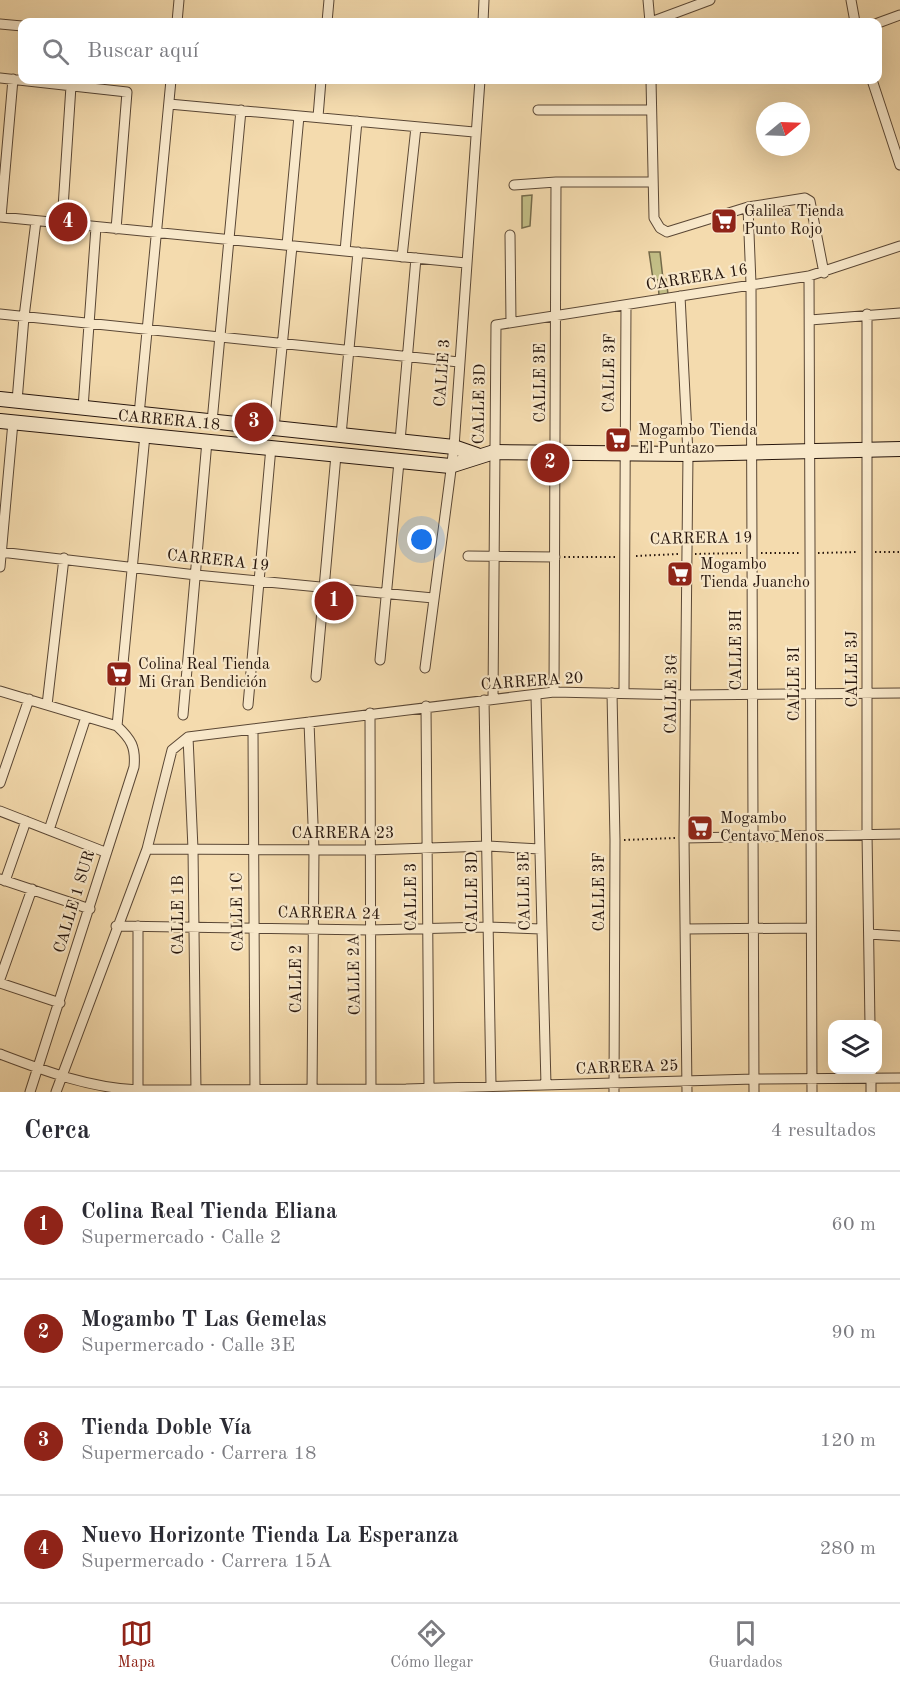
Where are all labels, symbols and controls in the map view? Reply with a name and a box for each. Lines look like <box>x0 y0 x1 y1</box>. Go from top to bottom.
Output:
search box <box>18 18 882 84</box>
icon: search <box>39 35 72 68</box>
text: Buscar aquí <box>87 40 199 62</box>
north arrow <box>756 102 810 156</box>
pin: 4 <box>48 200 88 244</box>
place label: Galilea Tienda Punto Rojo <box>744 204 844 238</box>
supermarket icon: Galilea Tienda Punto Rojo <box>709 206 739 236</box>
street label: CARRERA 16 <box>645 262 749 294</box>
street label: CALLE 3F <box>601 333 619 413</box>
street label: CALLE 3 <box>433 338 453 408</box>
street label: CALLE 3E <box>533 343 549 423</box>
street label: CALLE 3D <box>471 363 489 445</box>
pin: 3 <box>234 400 274 444</box>
street label: CARRERA 18 <box>117 409 221 433</box>
place label: Mogambo Tienda El Puntazo <box>638 423 757 457</box>
supermarket icon: Mogambo Tienda El Puntazo <box>603 425 633 455</box>
pin: 2 <box>530 440 570 486</box>
your location <box>407 525 436 554</box>
street label: CARRERA 19 <box>649 530 753 548</box>
street label: CARRERA 19 <box>166 548 270 574</box>
place label: Mogambo Tienda Juancho <box>700 557 810 591</box>
supermarket icon: Mogambo Tienda Juancho <box>665 559 695 589</box>
pin: 1 <box>314 578 354 624</box>
street label: CALLE 3H <box>729 610 745 690</box>
street label: CALLE 3J <box>845 630 861 708</box>
street label: CALLE 3I <box>787 647 803 721</box>
street label: CALLE 3G <box>663 653 681 734</box>
place label: Colina Real Tienda Mi Gran Bendición <box>138 657 270 691</box>
supermarket icon: Colina Real Tienda Mi Gran Bendición <box>104 659 134 689</box>
street label: CARRERA 20 <box>480 670 584 694</box>
place label: Mogambo Centavo Menos <box>720 811 824 845</box>
supermarket icon: Mogambo Centavo Menos <box>685 813 715 843</box>
street label: CARRERA 23 <box>292 826 394 842</box>
street label: CALLE 1 SUR <box>52 849 98 955</box>
street label: CALLE 3E <box>516 851 534 931</box>
street label: CALLE 3D <box>465 852 481 932</box>
street label: CALLE 3F <box>592 852 608 932</box>
street label: CALLE 3 <box>404 863 420 931</box>
street label: CALLE 1C <box>229 872 247 952</box>
street label: CALLE 1B <box>171 875 187 955</box>
street label: CARRERA 24 <box>277 905 381 923</box>
street label: CALLE 2A <box>346 935 364 1015</box>
street label: CALLE 2 <box>289 945 305 1013</box>
map controls <box>828 1020 882 1074</box>
button: layers <box>828 1020 882 1074</box>
street label: CARRERA 25 <box>575 1058 679 1078</box>
text: Cerca <box>24 1118 90 1144</box>
text: 4 resultados <box>771 1121 876 1141</box>
text: Colina Real Tienda Eliana <box>81 1201 337 1223</box>
text: 1 <box>38 1215 49 1235</box>
text: 60 m <box>831 1215 876 1235</box>
text: Supermercado · Calle 2 <box>81 1228 281 1248</box>
text: Mogambo T Las Gemelas <box>81 1309 327 1331</box>
text: 2 <box>38 1323 49 1343</box>
text: 90 m <box>831 1323 876 1343</box>
text: Supermercado · Calle 3E <box>81 1336 295 1356</box>
text: Tienda Doble Vía <box>81 1417 252 1439</box>
text: 3 <box>38 1431 49 1451</box>
text: 120 m <box>820 1431 876 1451</box>
text: Supermercado · Carrera 18 <box>81 1444 317 1464</box>
text: Nuevo Horizonte Tienda La Esperanza <box>81 1525 459 1547</box>
text: 4 <box>38 1539 49 1559</box>
text: 280 m <box>820 1539 876 1559</box>
text: Supermercado · Carrera 15A <box>81 1552 332 1572</box>
tab: Mapa <box>118 1617 155 1673</box>
tab: Cómo llegar <box>390 1617 473 1673</box>
tab: Guardados <box>708 1617 782 1673</box>

